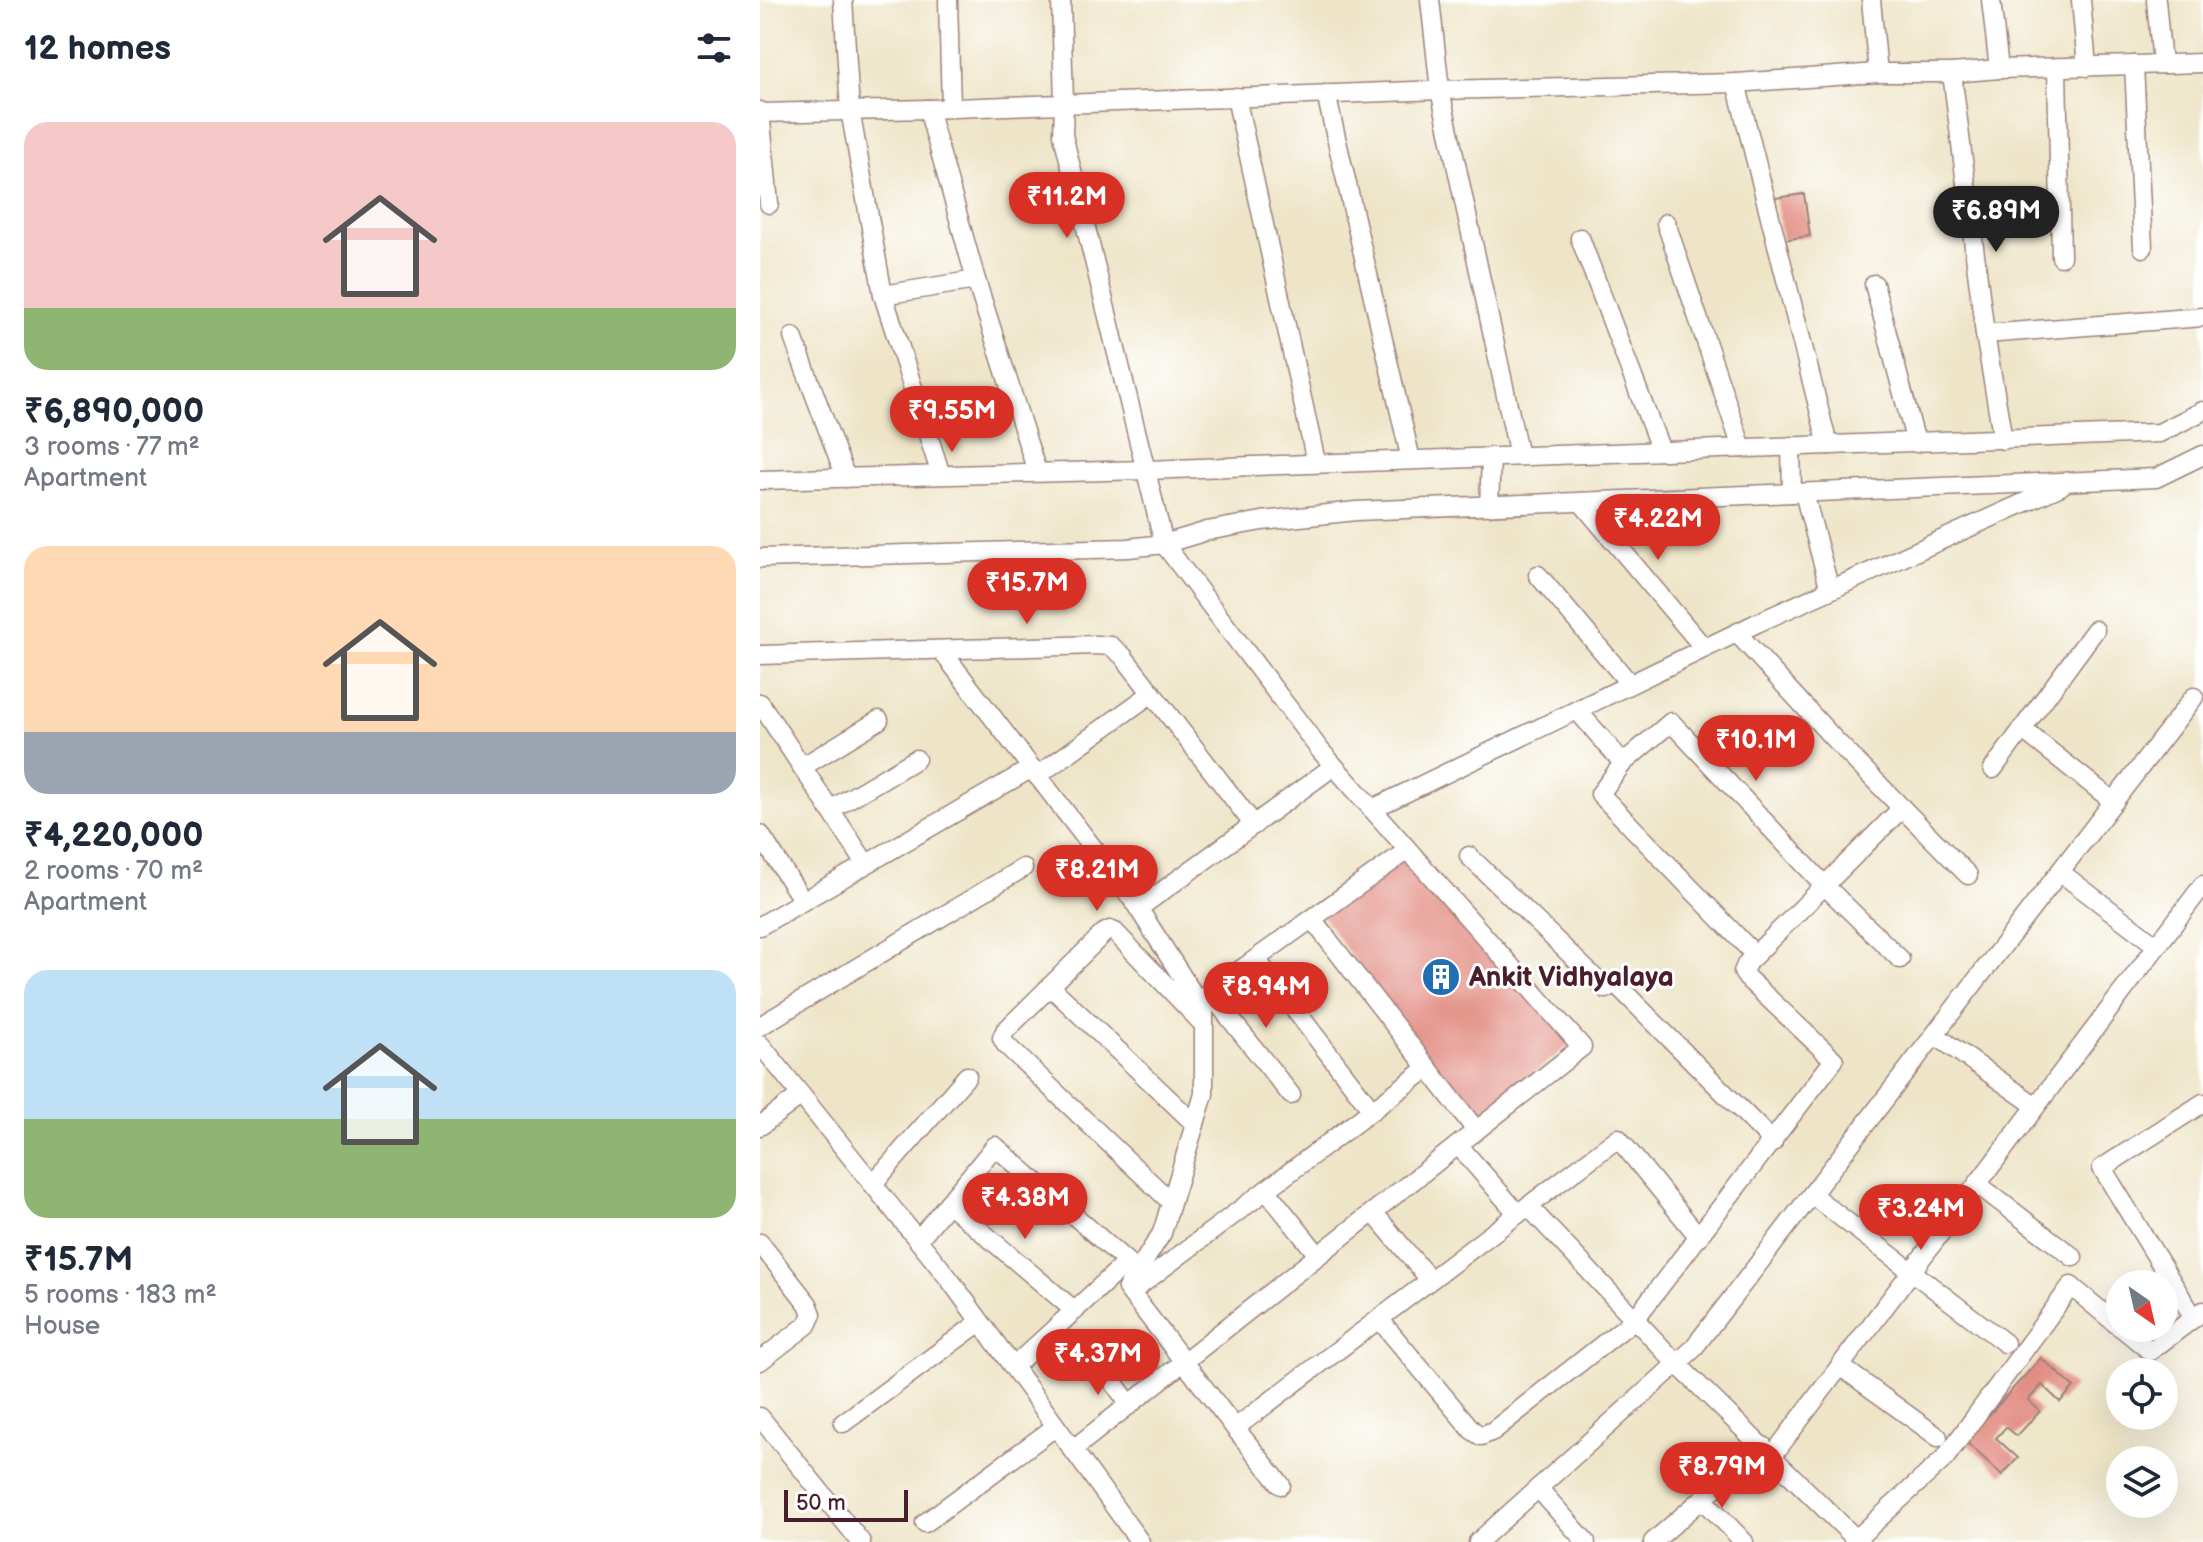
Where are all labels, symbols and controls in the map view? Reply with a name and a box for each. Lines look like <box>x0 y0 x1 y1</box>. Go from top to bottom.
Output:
icon: filters <box>692 26 736 70</box>
text: 12 homes <box>24 28 171 69</box>
pin: ₹11.2M <box>1002 172 1132 240</box>
icon: home <box>308 174 452 318</box>
text: ₹11.2M <box>1027 182 1107 213</box>
pin: ₹6.89M <box>1931 186 2061 254</box>
text: ₹6.89M <box>1951 196 2041 227</box>
pin: ₹9.55M <box>887 386 1017 454</box>
text: ₹6,890,000 <box>24 391 204 432</box>
text: ₹9.55M <box>908 396 996 427</box>
text: 3 rooms · 77 m² <box>24 432 200 463</box>
text: Apartment <box>24 463 147 494</box>
pin: ₹4.22M <box>1593 494 1723 562</box>
text: ₹4.22M <box>1613 504 1703 535</box>
pin: ₹15.7M <box>962 558 1092 626</box>
text: ₹15.7M <box>985 568 1069 599</box>
icon: home <box>308 598 452 742</box>
pin: ₹10.1M <box>1691 715 1821 783</box>
text: ₹10.1M <box>1715 725 1797 756</box>
text: ₹4,220,000 <box>24 815 203 856</box>
pin: ₹8.21M <box>1032 845 1162 913</box>
text: ₹8.21M <box>1055 855 1139 886</box>
text: 2 rooms · 70 m² <box>24 856 203 887</box>
text: Apartment <box>24 887 147 918</box>
building icon: Ankit Vidhyalaya <box>1420 956 1462 998</box>
place label: Ankit Vidhyalaya <box>1468 961 1674 994</box>
pin: ₹8.94M <box>1201 962 1331 1030</box>
text: ₹8.94M <box>1221 972 1311 1003</box>
icon: home <box>308 1022 452 1166</box>
pin: ₹4.38M <box>960 1173 1090 1241</box>
text: ₹4.38M <box>980 1183 1070 1214</box>
pin: ₹3.24M <box>1856 1184 1986 1252</box>
text: ₹3.24M <box>1877 1194 1965 1225</box>
text: ₹15.7M <box>24 1239 133 1280</box>
north arrow <box>2106 1270 2178 1342</box>
map controls <box>2106 1270 2178 1518</box>
text: 5 rooms · 183 m² <box>24 1280 217 1311</box>
text: House <box>24 1311 100 1342</box>
pin: ₹4.37M <box>1033 1329 1163 1397</box>
text: ₹4.37M <box>1054 1339 1142 1370</box>
button: locate <box>2106 1358 2178 1430</box>
pin: ₹8.79M <box>1657 1442 1787 1510</box>
button: layers <box>2106 1446 2178 1518</box>
text: ₹8.79M <box>1678 1452 1766 1483</box>
scale bar <box>784 1486 908 1522</box>
text: 50 m <box>796 1490 846 1517</box>

